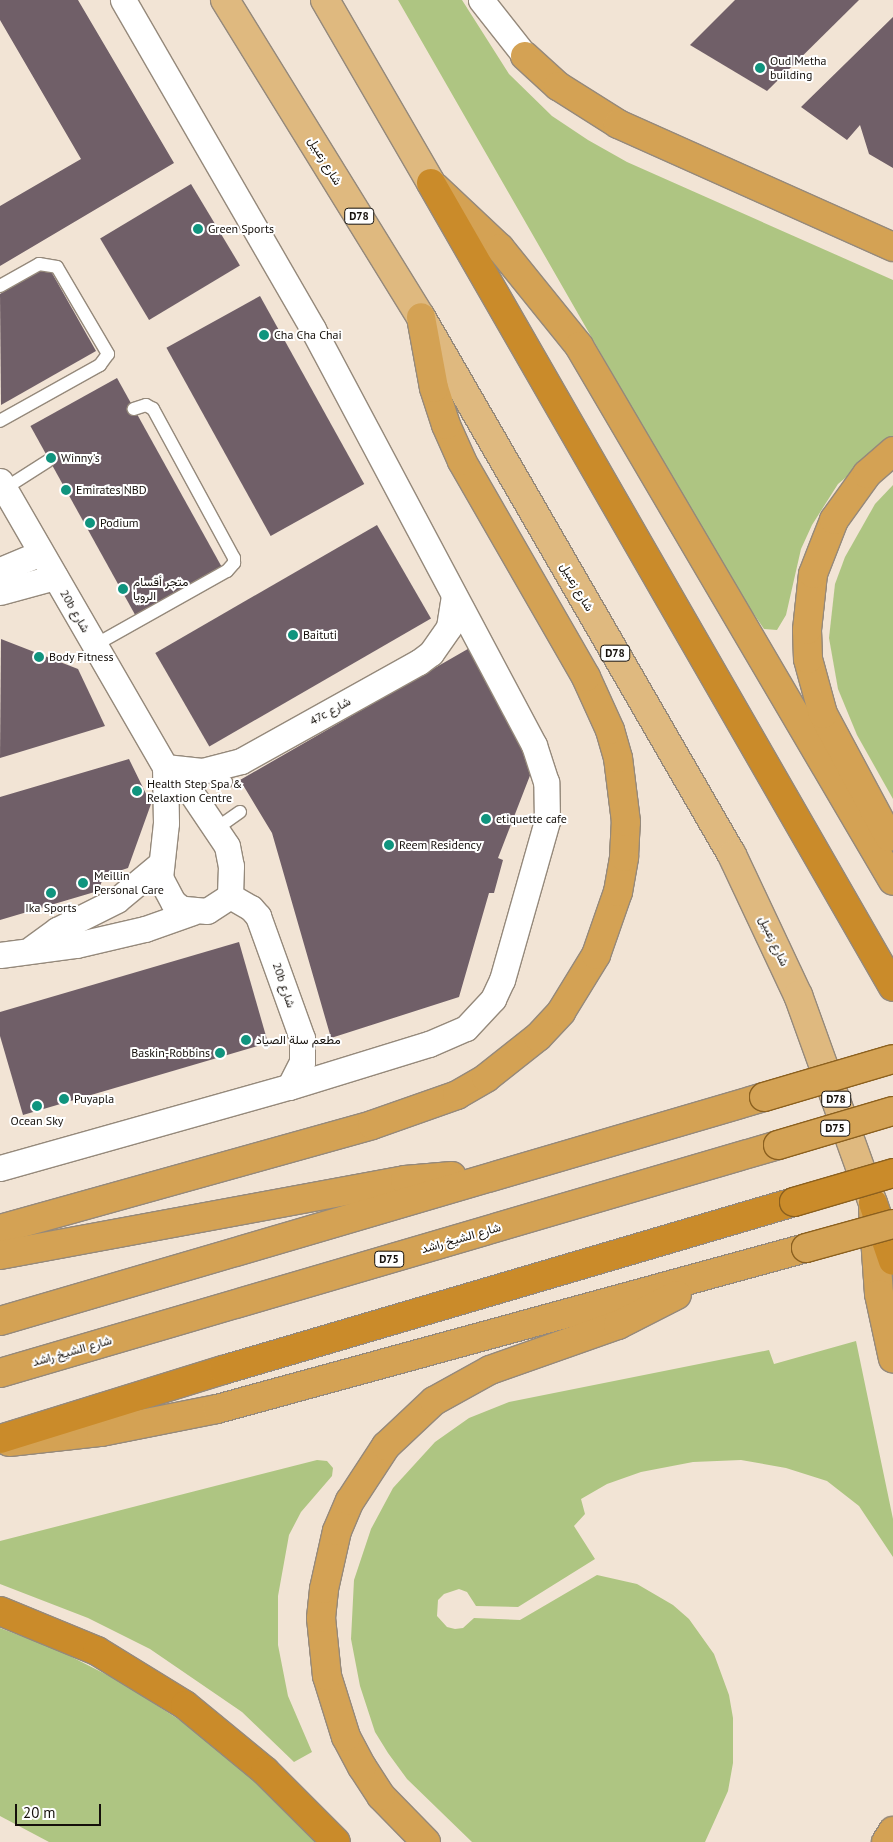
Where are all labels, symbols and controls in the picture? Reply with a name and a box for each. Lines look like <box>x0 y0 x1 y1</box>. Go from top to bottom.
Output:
place label: Oud Metha building <box>770 54 827 82</box>
marker: Oud Metha building <box>754 62 766 74</box>
street label: شارع زعبيل <box>305 134 345 188</box>
road number: D78 <box>344 208 374 225</box>
place label: Green Sports <box>208 222 274 236</box>
marker: Green Sports <box>192 223 204 235</box>
place label: Cha Cha Chai <box>274 328 342 342</box>
marker: Cha Cha Chai <box>258 329 270 341</box>
place label: Winny's <box>61 451 100 465</box>
marker: Winny's <box>45 452 57 464</box>
place label: Emirates NBD <box>76 483 147 497</box>
marker: Emirates NBD <box>60 484 72 496</box>
place label: Podium <box>100 516 139 530</box>
marker: Podium <box>84 517 96 529</box>
street label: شارع زعبيل <box>557 560 597 614</box>
place label: متجر أقسام الرويا <box>133 575 188 603</box>
marker: متجر أقسام الرويا <box>117 583 129 595</box>
street label: 20b شارع <box>57 587 93 635</box>
place label: Baituti <box>303 628 337 642</box>
marker: Baituti <box>287 629 299 641</box>
road number: D78 <box>600 644 630 661</box>
place label: Body Fitness <box>49 650 114 664</box>
marker: Body Fitness <box>33 651 45 663</box>
street label: 47c شارع <box>307 694 353 728</box>
place label: Health Step Spa & Relaxtion Centre <box>147 777 242 805</box>
marker: Health Step Spa & Relaxtion Centre <box>131 785 143 797</box>
place label: etiquette cafe <box>496 812 567 826</box>
marker: etiquette cafe <box>480 813 492 825</box>
place label: Reem Residency <box>399 838 481 852</box>
marker: Reem Residency <box>383 839 395 851</box>
place label: Meillin Personal Care <box>94 869 164 897</box>
marker: Meillin Personal Care <box>76 876 90 890</box>
marker: Ika Sports <box>45 887 57 899</box>
place label: Ika Sports <box>25 901 77 915</box>
street label: شارع زعبيل <box>756 914 792 968</box>
street label: 20b شارع <box>270 960 298 1010</box>
place label: مطعم سلة الصياد <box>256 1033 341 1047</box>
marker: مطعم سلة الصياد <box>240 1034 252 1046</box>
place label: Baskin-Robbins <box>131 1046 210 1060</box>
marker: Baskin-Robbins <box>214 1047 226 1059</box>
road number: D78 <box>821 1090 851 1108</box>
place label: Puyapla <box>74 1092 114 1106</box>
marker: Puyapla <box>58 1093 70 1105</box>
marker: Ocean Sky <box>31 1100 43 1112</box>
place label: Ocean Sky <box>11 1114 63 1128</box>
road number: D75 <box>820 1120 850 1136</box>
street label: شارع الشيخ راشد <box>420 1220 502 1256</box>
road number: D75 <box>374 1250 404 1268</box>
street label: شارع الشيخ راشد <box>31 1333 113 1369</box>
scale bar <box>18 1794 104 1826</box>
text: 20 m <box>23 1803 56 1822</box>

